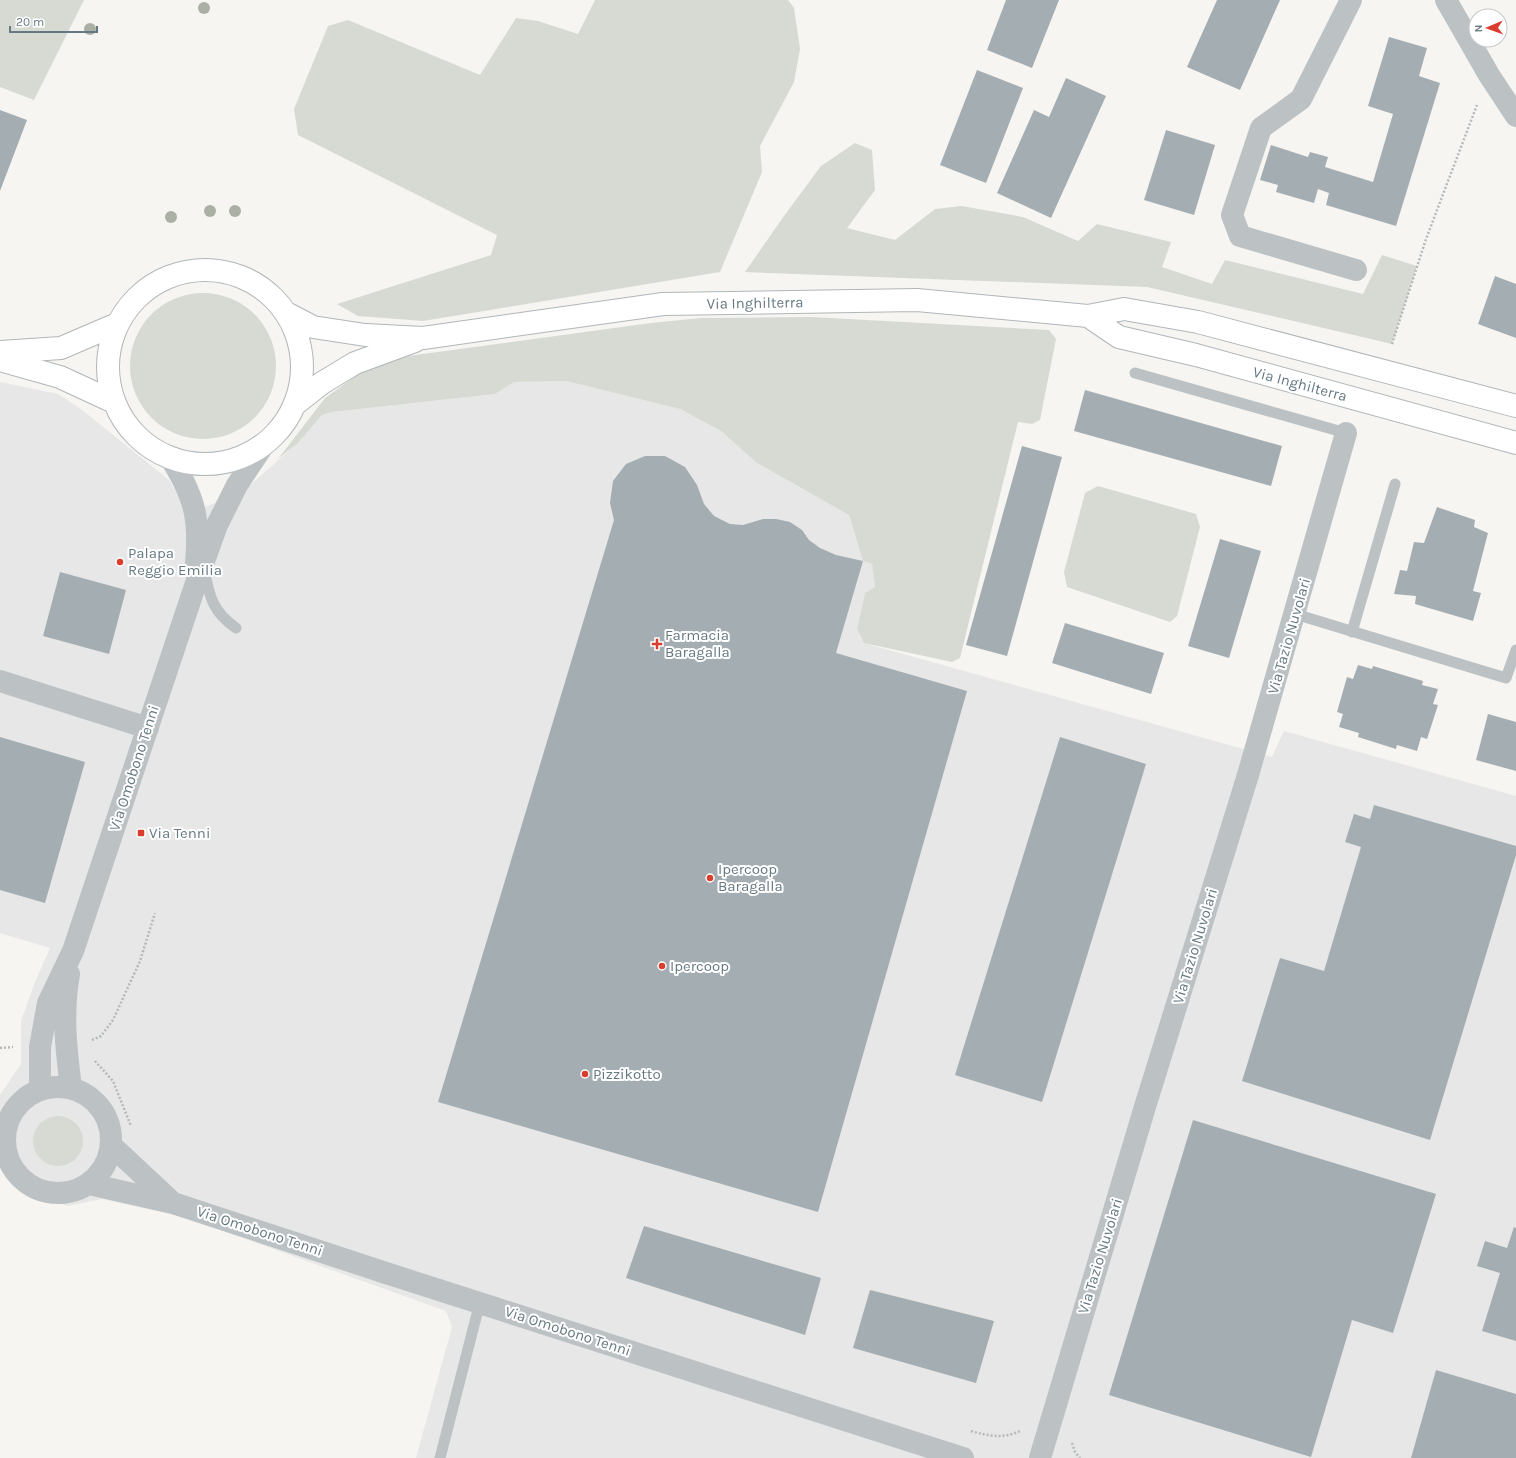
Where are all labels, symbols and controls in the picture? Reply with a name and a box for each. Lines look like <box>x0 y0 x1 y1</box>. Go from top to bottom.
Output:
scale bar <box>10 8 97 34</box>
north arrow <box>1468 8 1508 48</box>
text: 20 m <box>16 15 44 29</box>
text: N <box>1472 24 1485 33</box>
street label: Via Inghilterra <box>707 293 803 313</box>
street label: Via Inghilterra <box>1251 363 1349 405</box>
place label: Palapa Reggio Emilia <box>128 544 222 579</box>
marker: Palapa Reggio Emilia <box>115 557 125 567</box>
street label: Via Tazio Nuvolari <box>1264 576 1314 696</box>
place label: Farmacia Baragalla <box>665 626 730 661</box>
marker: Farmacia Baragalla <box>652 639 662 649</box>
street label: Via Omobono Tenni <box>105 703 163 833</box>
place label: Via Tenni <box>149 824 210 842</box>
marker: Via Tenni <box>136 828 146 838</box>
place label: Ipercoop Baragalla <box>718 860 783 895</box>
marker: Ipercoop Baragalla <box>705 873 715 883</box>
street label: Via Tazio Nuvolari <box>1169 886 1221 1006</box>
place label: Ipercoop <box>670 957 729 975</box>
marker: Ipercoop <box>657 961 667 971</box>
place label: Pizzikotto <box>593 1065 661 1083</box>
marker: Pizzikotto <box>580 1069 590 1079</box>
street label: Via Tazio Nuvolari <box>1074 1196 1126 1316</box>
street label: Via Omobono Tenni <box>195 1202 325 1260</box>
street label: Via Omobono Tenni <box>503 1302 633 1360</box>

